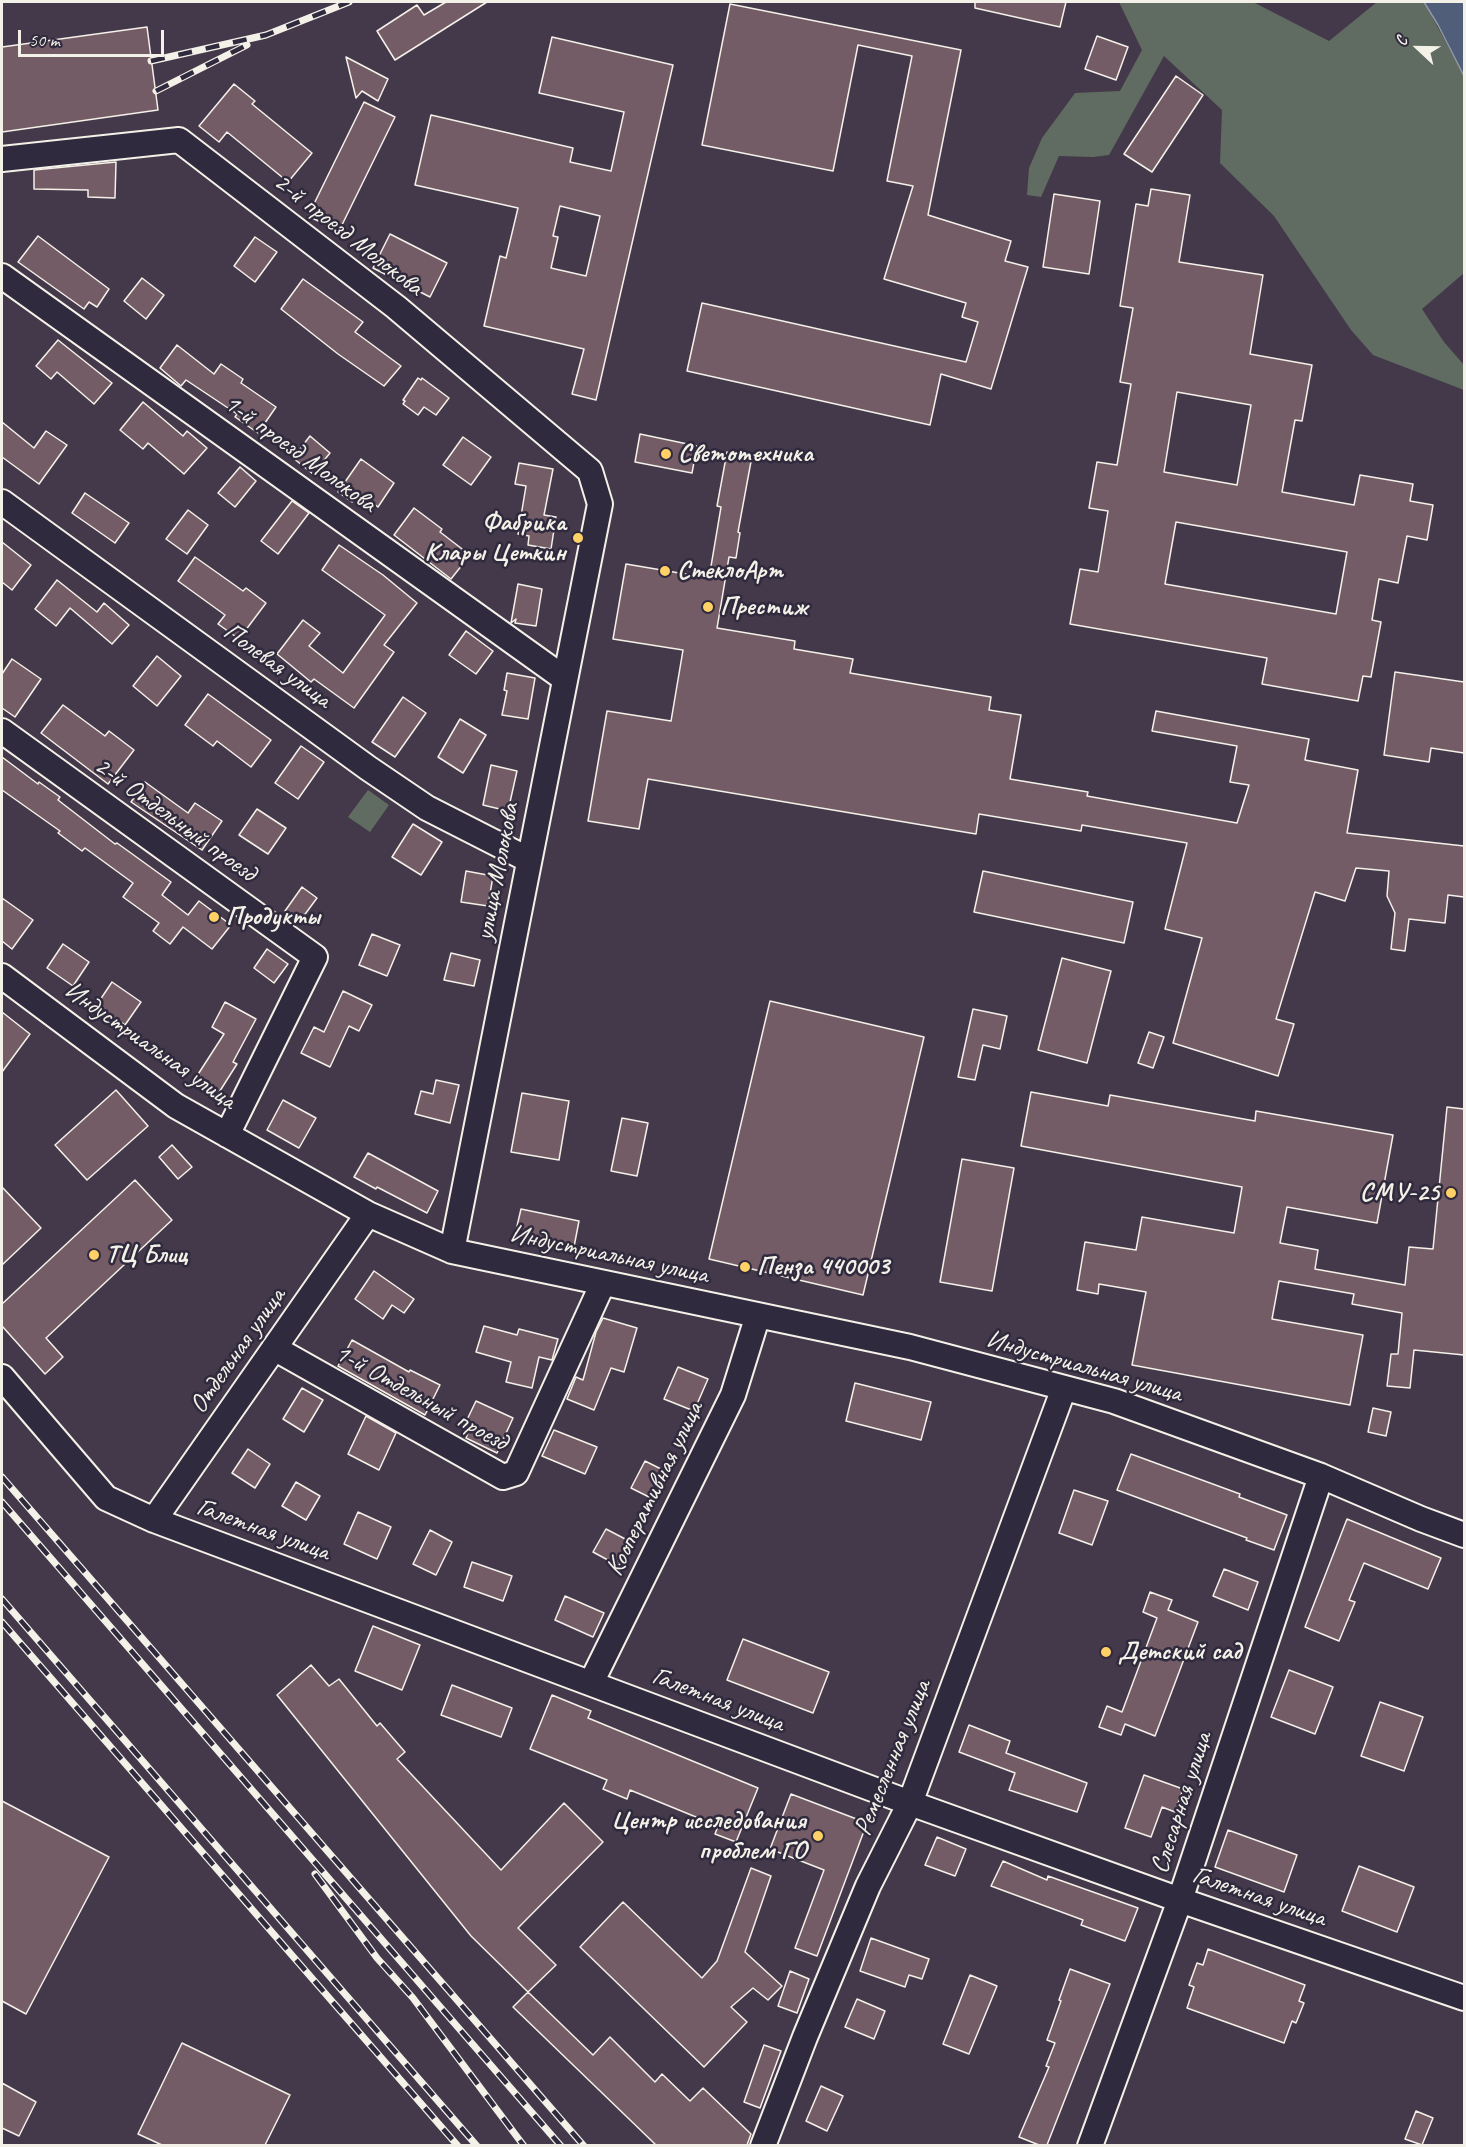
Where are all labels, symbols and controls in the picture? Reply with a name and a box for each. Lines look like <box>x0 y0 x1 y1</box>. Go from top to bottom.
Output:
scale bar <box>21 18 166 56</box>
north arrow <box>1388 18 1448 78</box>
text: 50 m <box>29 29 60 51</box>
text: С <box>1391 34 1412 49</box>
street label: 2-й проезд Молокова <box>267 167 429 303</box>
street label: 1-й проезд Молокова <box>218 388 382 520</box>
place label: Светотехника <box>678 438 813 470</box>
marker: Светотехника <box>659 447 673 461</box>
place label: Фабрика Клары Цеткин <box>425 507 566 568</box>
marker: Фабрика Клары Цеткин <box>571 531 585 545</box>
place label: СтеклоАрт <box>677 555 783 587</box>
marker: СтеклоАрт <box>658 564 672 578</box>
place label: Престиж <box>720 591 807 623</box>
marker: Престиж <box>701 600 715 614</box>
street label: Полевая улица <box>217 616 337 716</box>
street label: 2-й Отдельный проезд <box>88 751 262 889</box>
street label: улица Молокова <box>469 800 527 944</box>
place label: Продукты <box>226 901 320 933</box>
marker: Продукты <box>207 910 221 924</box>
street label: Индустриальная улица <box>58 975 242 1117</box>
place label: СМУ-25 <box>1360 1177 1439 1209</box>
marker: СМУ-25 <box>1444 1186 1458 1200</box>
street label: Индустриальная улица <box>507 1219 711 1291</box>
place label: ТЦ Блиц <box>106 1239 187 1271</box>
marker: ТЦ Блиц <box>87 1248 101 1262</box>
place label: Пенза 440003 <box>757 1251 889 1283</box>
marker: Пенза 440003 <box>738 1260 752 1274</box>
street label: Отдельная улица <box>183 1282 293 1420</box>
street label: Индустриальная улица <box>983 1324 1185 1410</box>
street label: 1-й Отдельный проезд <box>329 1338 513 1458</box>
street label: Кооперативная улица <box>599 1397 711 1581</box>
street label: Галетная улица <box>192 1492 334 1568</box>
place label: Детский сад <box>1118 1636 1241 1668</box>
marker: Детский сад <box>1099 1645 1113 1659</box>
street label: Галетная улица <box>648 1661 788 1739</box>
street label: Ремесленная улица <box>848 1676 938 1840</box>
street label: Слесарная улица <box>1145 1728 1219 1878</box>
place label: Центр исследования проблем ГО <box>611 1805 806 1866</box>
marker: Центр исследования проблем ГО <box>811 1829 825 1843</box>
street label: Галетная улица <box>1188 1860 1330 1934</box>

